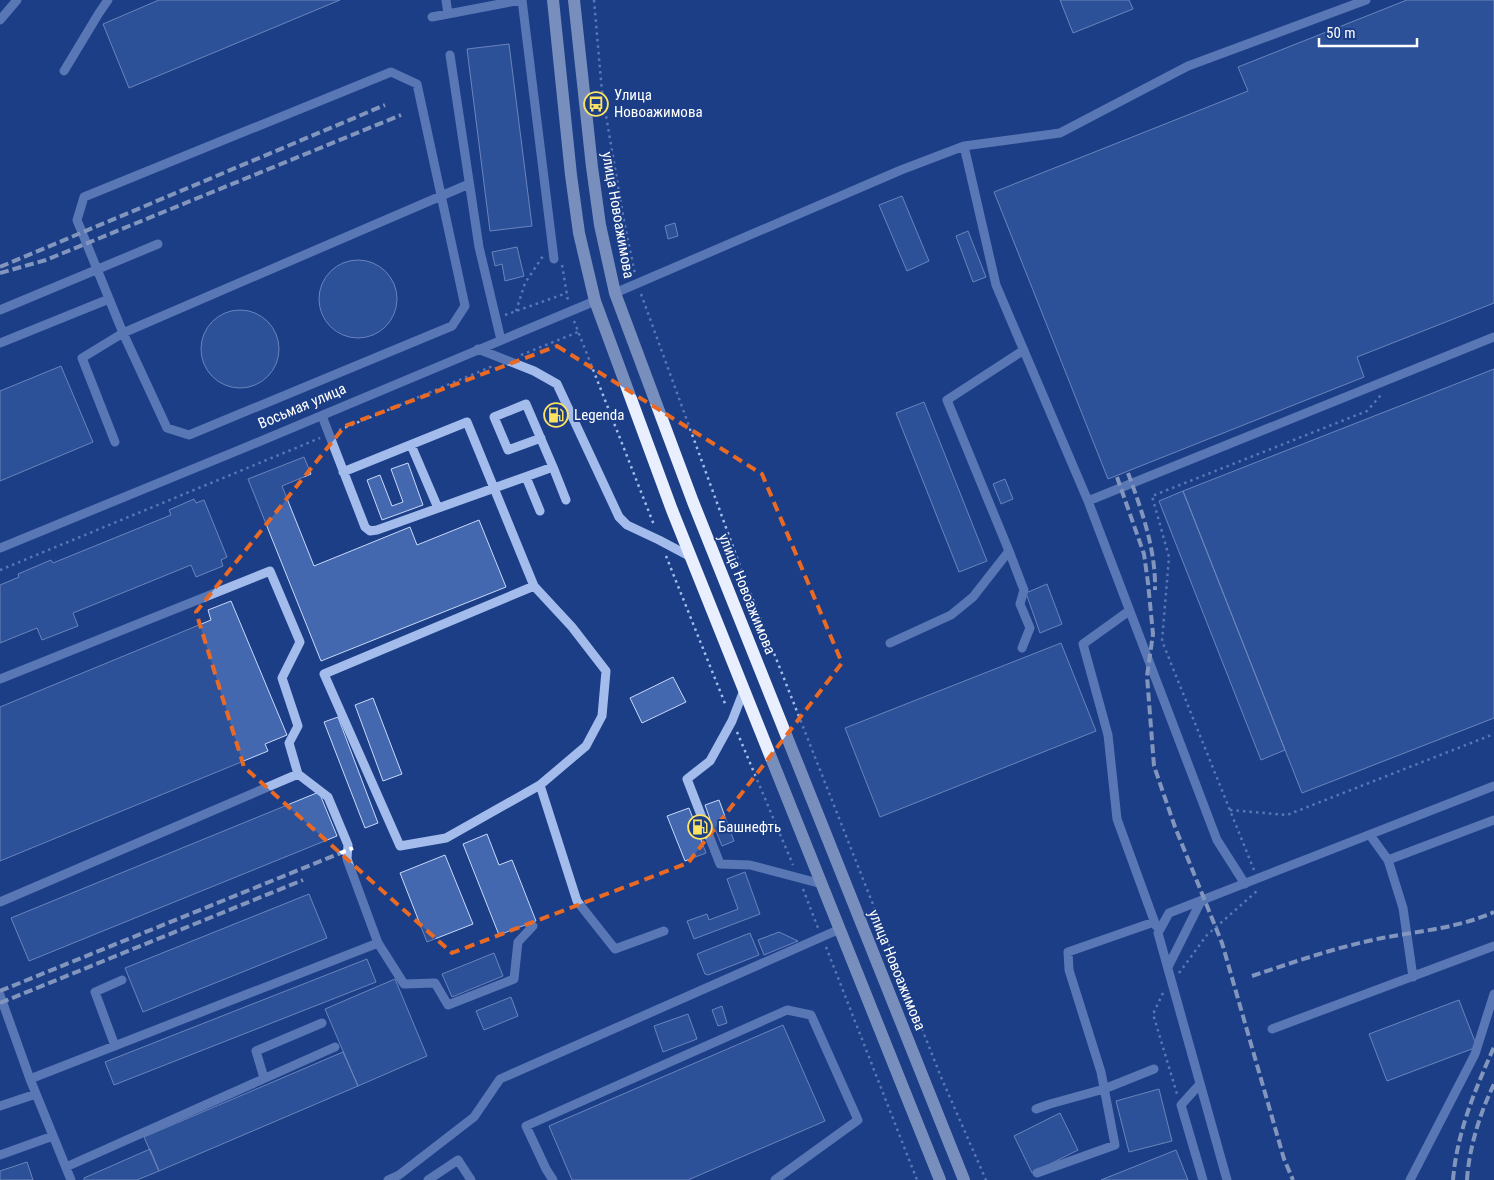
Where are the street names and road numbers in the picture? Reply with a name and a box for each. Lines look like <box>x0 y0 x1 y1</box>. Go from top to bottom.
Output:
street label: улица Новоажимова <box>598 150 638 280</box>
street label: Восьмая улица <box>255 379 349 433</box>
street label: улица Новоажимова <box>715 531 779 657</box>
street label: улица Новоажимова <box>865 907 929 1033</box>

